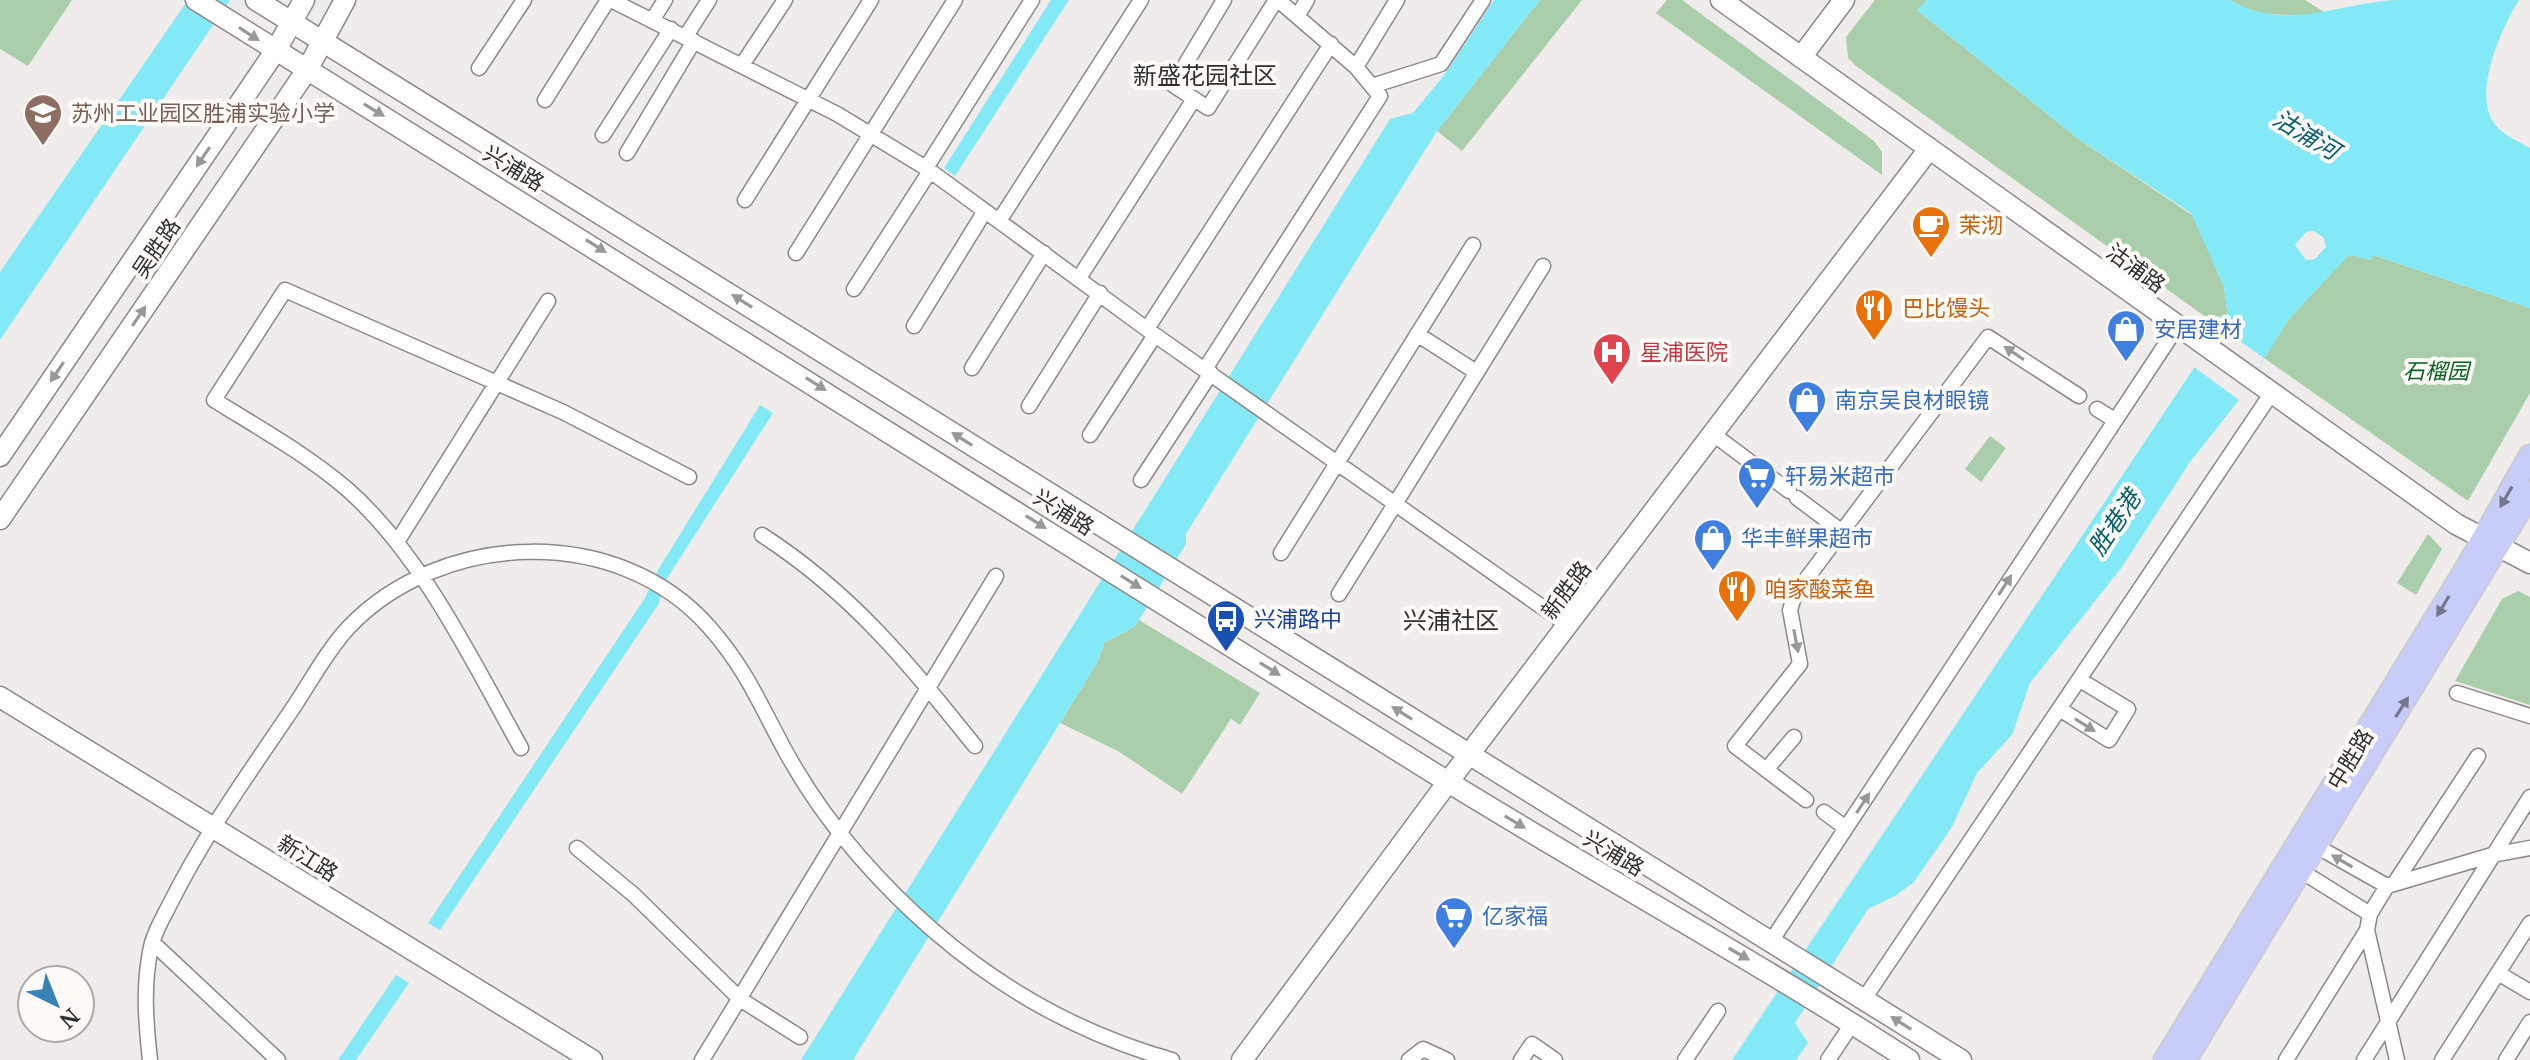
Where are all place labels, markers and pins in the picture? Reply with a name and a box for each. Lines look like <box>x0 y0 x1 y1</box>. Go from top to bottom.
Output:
school or university icon: 苏州工业园区胜浦实验小学 <box>22 92 64 147</box>
place label: 苏州工业园区胜浦实验小学 <box>71 97 335 127</box>
cafe icon: 茉沏 <box>1910 204 1952 259</box>
place label: 茉沏 <box>1959 209 2003 239</box>
restaurant icon: 巴比馒头 <box>1853 287 1895 342</box>
place label: 巴比馒头 <box>1902 292 1990 322</box>
shop icon: 安居建材 <box>2105 308 2147 363</box>
place label: 安居建材 <box>2154 313 2242 343</box>
hospital icon: 星浦医院 <box>1591 331 1633 386</box>
place label: 星浦医院 <box>1640 336 1728 366</box>
shop icon: 南京吴良材眼镜 <box>1786 379 1828 434</box>
place label: 南京吴良材眼镜 <box>1835 384 1989 414</box>
supermarket icon: 轩易米超市 <box>1736 455 1778 510</box>
place label: 轩易米超市 <box>1785 460 1895 490</box>
shop icon: 华丰鲜果超市 <box>1692 517 1734 572</box>
place label: 华丰鲜果超市 <box>1741 522 1873 552</box>
restaurant icon: 咱家酸菜鱼 <box>1716 568 1758 623</box>
place label: 咱家酸菜鱼 <box>1765 573 1875 603</box>
bus stop icon: 兴浦路中 <box>1205 598 1247 653</box>
place label: 兴浦路中 <box>1254 603 1342 633</box>
supermarket icon: 亿家福 <box>1433 895 1475 950</box>
place label: 亿家福 <box>1482 900 1548 930</box>

